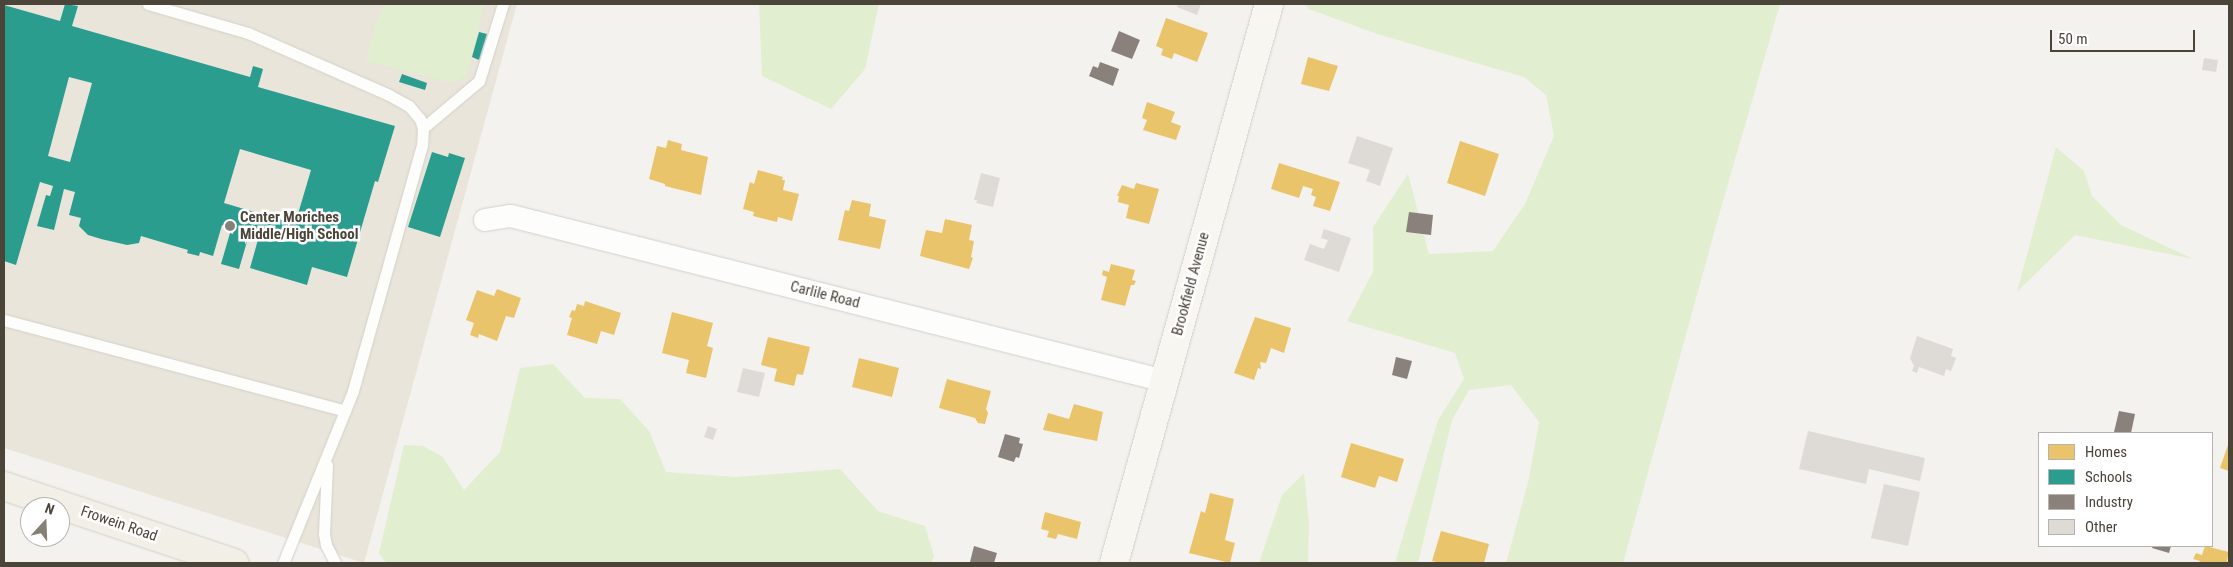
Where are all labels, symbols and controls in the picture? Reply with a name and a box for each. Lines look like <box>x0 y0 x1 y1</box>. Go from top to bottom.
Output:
scale bar <box>2053 20 2198 52</box>
text: 50 m <box>2058 30 2088 48</box>
place label: Center Moriches Middle/High School <box>240 208 358 243</box>
marker: Center Moriches Middle/High School <box>224 220 236 232</box>
street label: Brookfield Avenue <box>1169 230 1213 338</box>
street label: Carlile Road <box>788 278 862 312</box>
legend <box>2038 432 2213 547</box>
text: Homes <box>2085 443 2127 461</box>
text: Schools <box>2085 468 2132 486</box>
text: Industry <box>2085 493 2133 511</box>
north arrow <box>20 497 70 547</box>
text: N <box>43 500 57 518</box>
street label: Frowein Road <box>78 502 160 546</box>
text: Other <box>2085 518 2117 536</box>

